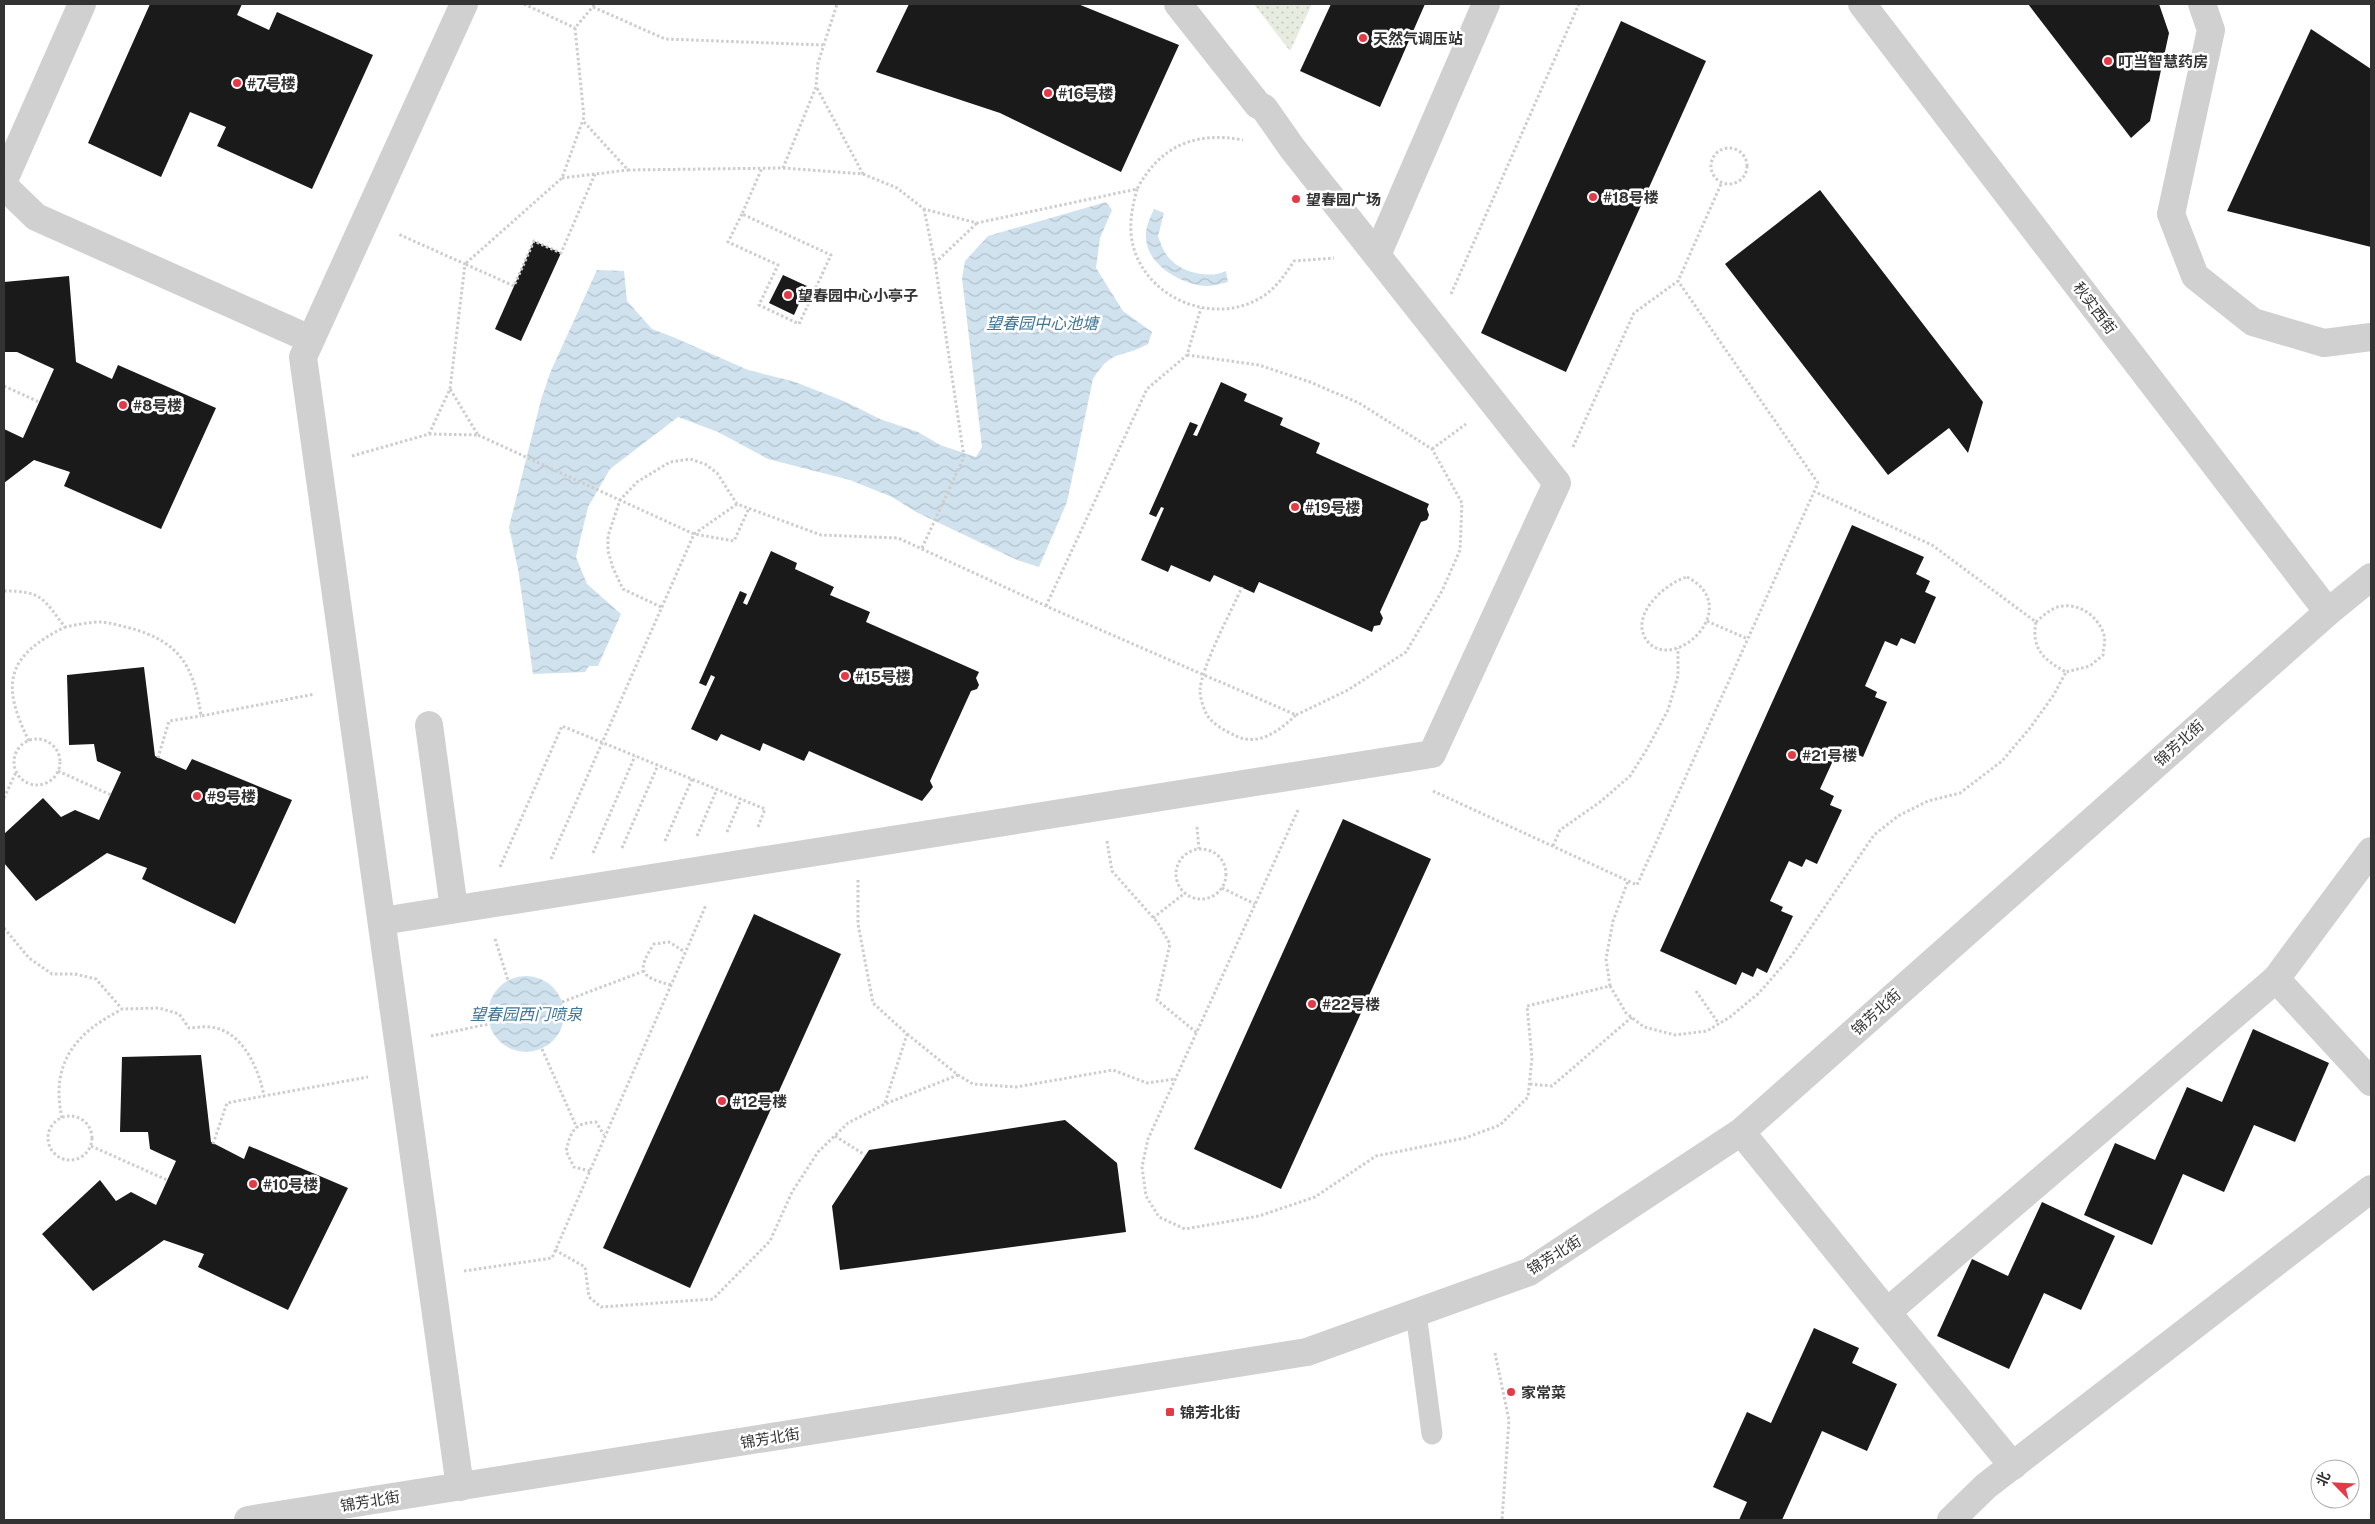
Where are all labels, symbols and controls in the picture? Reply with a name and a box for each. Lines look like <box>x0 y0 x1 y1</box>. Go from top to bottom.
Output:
place label: 天然气调压站 <box>1373 30 1463 47</box>
marker: 天然气调压站 <box>1357 32 1369 44</box>
place label: 叮当智慧药房 <box>2118 53 2208 70</box>
marker: 叮当智慧药房 <box>2102 55 2114 67</box>
place label: #7号楼 <box>247 75 296 92</box>
marker: #7号楼 <box>231 77 243 89</box>
place label: #16号楼 <box>1058 85 1114 102</box>
marker: #16号楼 <box>1042 87 1054 99</box>
place label: #18号楼 <box>1603 189 1659 206</box>
place label: 望春园广场 <box>1306 191 1381 208</box>
marker: #18号楼 <box>1587 191 1599 203</box>
marker: 望春园广场 <box>1290 193 1302 205</box>
street label: 秋实西街 <box>2070 279 2120 337</box>
place label: 望春园中心小亭子 <box>798 287 918 304</box>
marker: 望春园中心小亭子 <box>782 289 794 301</box>
water label: 望春园中心池塘 <box>986 314 1101 333</box>
place label: #8号楼 <box>133 397 182 414</box>
marker: #8号楼 <box>117 399 129 411</box>
place label: #19号楼 <box>1305 499 1361 516</box>
marker: #19号楼 <box>1289 501 1301 513</box>
place label: #15号楼 <box>855 668 911 685</box>
marker: #15号楼 <box>839 670 851 682</box>
street label: 锦芳北街 <box>2151 717 2207 769</box>
place label: #21号楼 <box>1802 747 1857 764</box>
marker: #21号楼 <box>1786 749 1798 761</box>
place label: #9号楼 <box>207 788 256 805</box>
marker: #9号楼 <box>191 790 203 802</box>
street label: 锦芳北街 <box>1848 986 1904 1038</box>
place label: #22号楼 <box>1322 996 1380 1013</box>
marker: #22号楼 <box>1306 998 1318 1010</box>
water label: 望春园西门喷泉 <box>470 1005 583 1024</box>
place label: #12号楼 <box>732 1093 787 1110</box>
marker: #12号楼 <box>716 1095 728 1107</box>
place label: #10号楼 <box>263 1176 318 1193</box>
marker: #10号楼 <box>247 1178 259 1190</box>
street label: 锦芳北街 <box>1524 1232 1584 1278</box>
place label: 家常菜 <box>1521 1384 1566 1401</box>
marker: 家常菜 <box>1505 1386 1517 1398</box>
place label: 锦芳北街 <box>1180 1404 1240 1421</box>
marker: 锦芳北街 <box>1164 1406 1176 1418</box>
street label: 锦芳北街 <box>739 1425 801 1451</box>
north arrow <box>2310 1459 2360 1509</box>
text: 北 <box>2313 1469 2333 1488</box>
street label: 锦芳北街 <box>339 1488 401 1514</box>

